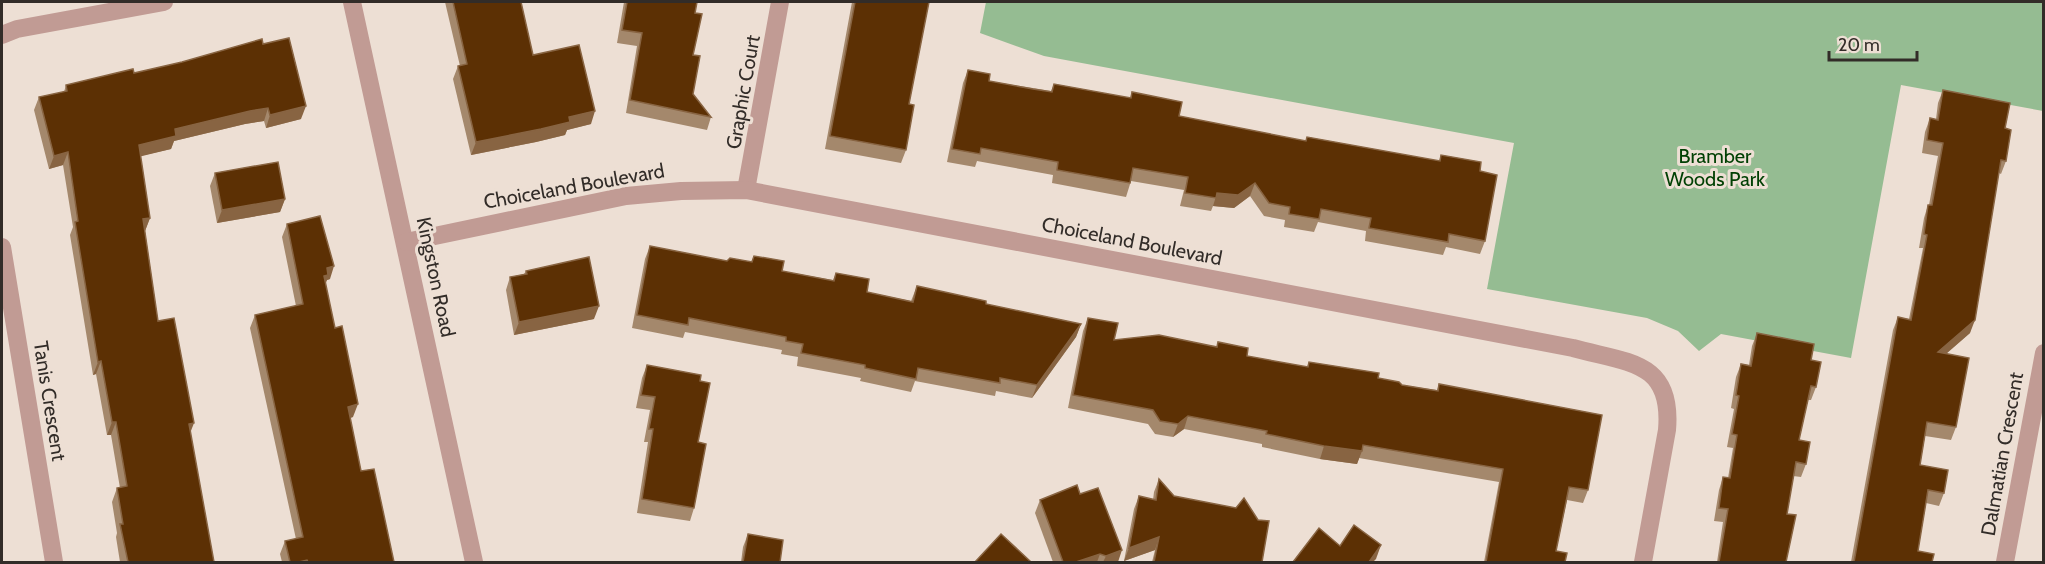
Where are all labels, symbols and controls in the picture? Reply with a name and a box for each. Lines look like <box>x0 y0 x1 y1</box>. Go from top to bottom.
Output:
scale bar <box>1829 24 1918 62</box>
street label: Graphic Court <box>721 33 765 151</box>
text: 20 m <box>1838 34 1880 56</box>
park label: Bramber Woods Park <box>1665 144 1765 191</box>
street label: Choiceland Boulevard <box>482 158 666 214</box>
street label: Choiceland Boulevard <box>1040 212 1224 270</box>
street label: Kingston Road <box>412 215 460 339</box>
street label: Tanis Crescent <box>29 339 71 463</box>
street label: Dalmatian Crescent <box>1976 370 2028 538</box>

